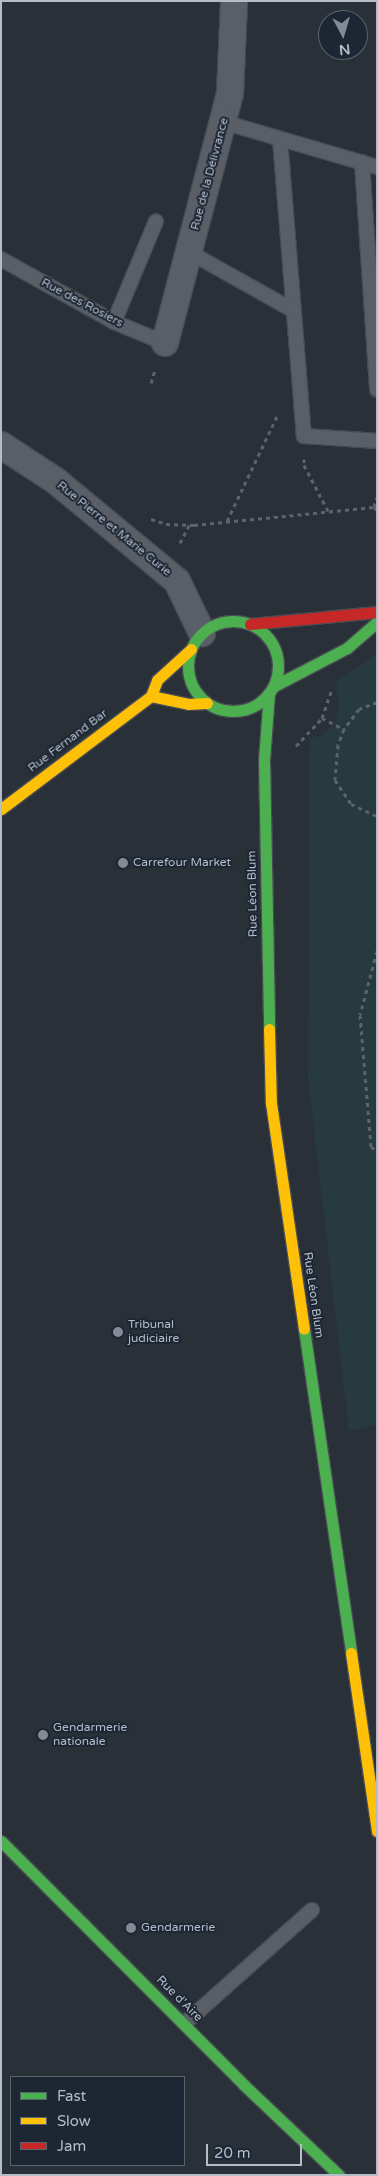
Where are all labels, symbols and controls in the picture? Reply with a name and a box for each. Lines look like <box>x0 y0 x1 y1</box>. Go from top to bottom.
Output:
north arrow <box>318 10 368 60</box>
text: N <box>338 40 351 58</box>
street label: Rue de la Délivrance <box>188 116 232 232</box>
street label: Rue des Rosiers <box>39 275 125 331</box>
street label: Rue Pierre et Marie Curie <box>54 479 174 579</box>
street label: Rue Fernand Bar <box>25 706 111 776</box>
street label: Rue Léon Blum <box>245 851 261 937</box>
place label: Carrefour Market <box>133 856 231 870</box>
marker: Carrefour Market <box>117 857 129 869</box>
street label: Rue Léon Blum <box>300 1251 326 1339</box>
place label: Tribunal judiciaire <box>128 1318 179 1346</box>
marker: Tribunal judiciaire <box>112 1326 124 1338</box>
place label: Gendarmerie nationale <box>53 1721 127 1749</box>
marker: Gendarmerie nationale <box>37 1729 49 1741</box>
place label: Gendarmerie <box>141 1921 215 1935</box>
marker: Gendarmerie <box>125 1922 137 1934</box>
street label: Rue d'Aire <box>153 1973 205 2025</box>
legend <box>10 2076 185 2166</box>
text: Fast <box>57 2087 86 2105</box>
text: Slow <box>57 2112 91 2130</box>
scale bar <box>208 2134 304 2166</box>
text: Jam <box>57 2137 86 2155</box>
text: 20 m <box>214 2144 251 2162</box>

